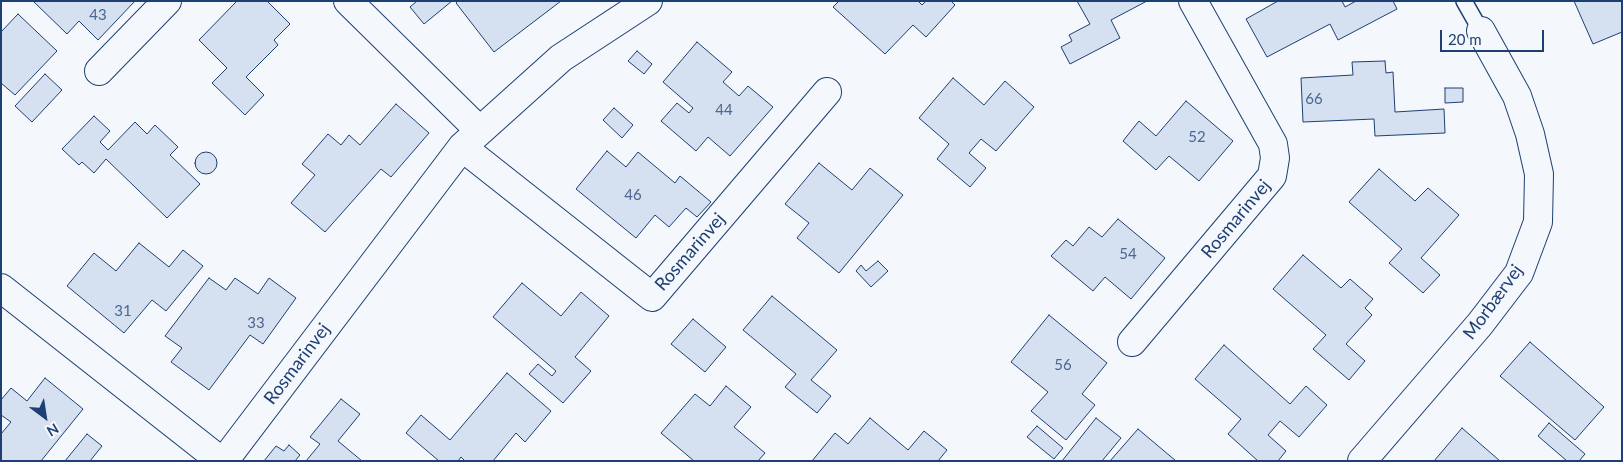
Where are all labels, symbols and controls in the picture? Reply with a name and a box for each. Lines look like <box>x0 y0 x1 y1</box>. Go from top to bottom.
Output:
house number: 43 <box>89 6 107 24</box>
scale bar <box>1443 20 1547 52</box>
text: 20 m <box>1448 30 1482 48</box>
house number: 66 <box>1305 90 1323 108</box>
house number: 44 <box>715 101 733 119</box>
house number: 52 <box>1188 128 1206 146</box>
street label: Rosmarinvej <box>1197 175 1275 263</box>
house number: 46 <box>624 186 642 204</box>
street label: Rosmarinvej <box>650 209 730 295</box>
house number: 54 <box>1119 245 1137 263</box>
street label: Morbærvej <box>1459 260 1527 344</box>
house number: 31 <box>114 302 132 320</box>
house number: 33 <box>247 314 265 332</box>
street label: Rosmarinvej <box>259 319 335 409</box>
house number: 56 <box>1054 356 1072 374</box>
north arrow <box>20 392 70 442</box>
text: N <box>44 420 62 440</box>

